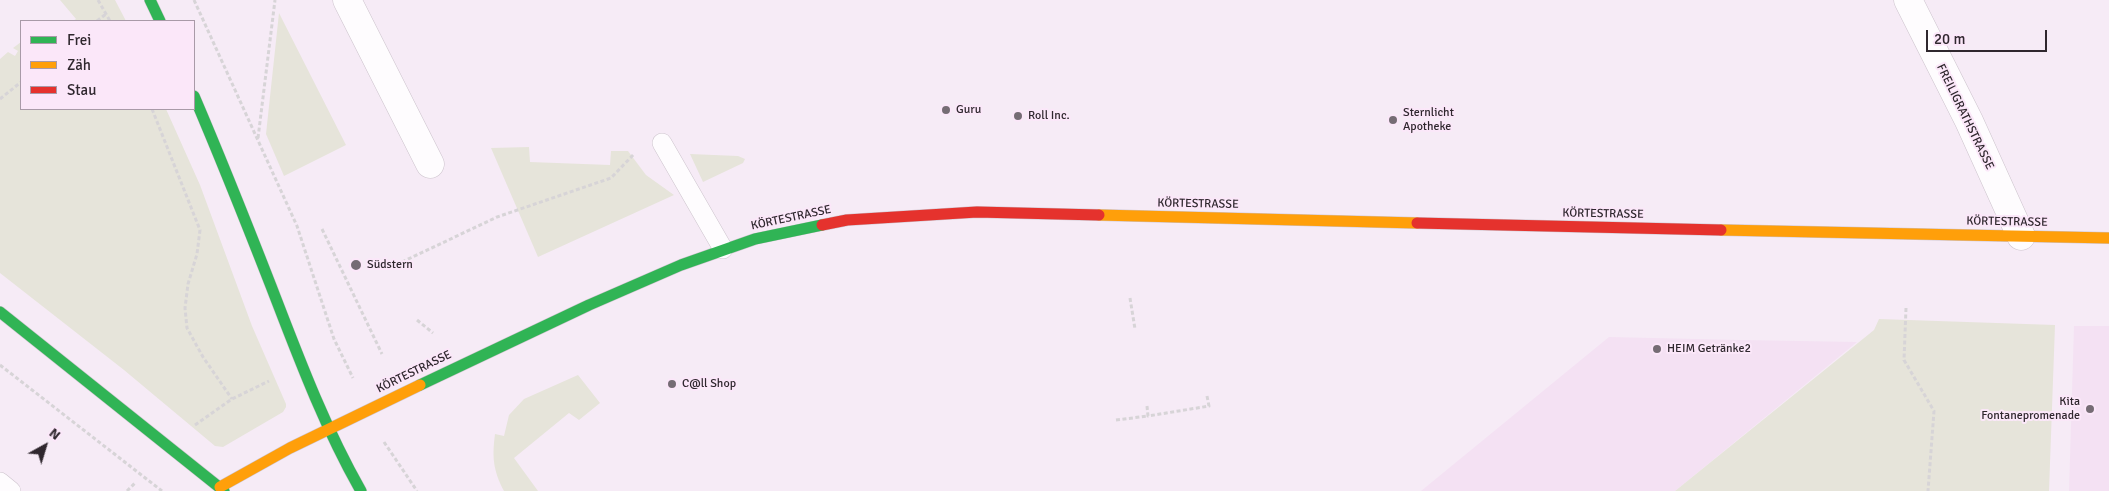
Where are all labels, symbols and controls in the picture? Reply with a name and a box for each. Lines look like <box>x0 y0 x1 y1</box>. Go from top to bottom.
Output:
legend <box>20 20 195 110</box>
scale bar <box>1929 20 2050 52</box>
text: 20 m <box>1934 30 1965 48</box>
text: Frei <box>67 31 91 49</box>
text: Zäh <box>67 56 91 74</box>
street label: FREILIGRATHSTRASSE <box>1933 62 1997 172</box>
text: Stau <box>67 81 96 99</box>
place label: Guru <box>956 103 981 117</box>
marker: Guru <box>940 104 952 116</box>
place label: Sternlicht Apotheke <box>1403 106 1454 134</box>
place label: Roll Inc. <box>1028 109 1070 123</box>
marker: Roll Inc. <box>1012 110 1024 122</box>
marker: Sternlicht Apotheke <box>1387 114 1399 126</box>
street label: KÖRTESTRASSE <box>1157 196 1239 212</box>
street label: KÖRTESTRASSE <box>750 202 832 234</box>
street label: KÖRTESTRASSE <box>1562 206 1644 222</box>
street label: KÖRTESTRASSE <box>1966 214 2048 230</box>
marker: Südstern <box>349 258 363 272</box>
place label: Südstern <box>367 258 413 272</box>
place label: HEIM Getränke2 <box>1667 342 1751 356</box>
marker: HEIM Getränke2 <box>1651 343 1663 355</box>
street label: KÖRTESTRASSE <box>374 348 454 396</box>
place label: C@ll Shop <box>682 377 736 391</box>
marker: C@ll Shop <box>666 378 678 390</box>
place label: Kita Fontanepromenade <box>1981 395 2080 423</box>
marker: Kita Fontanepromenade <box>2084 403 2096 415</box>
north arrow <box>20 421 70 471</box>
text: N <box>46 424 64 444</box>

